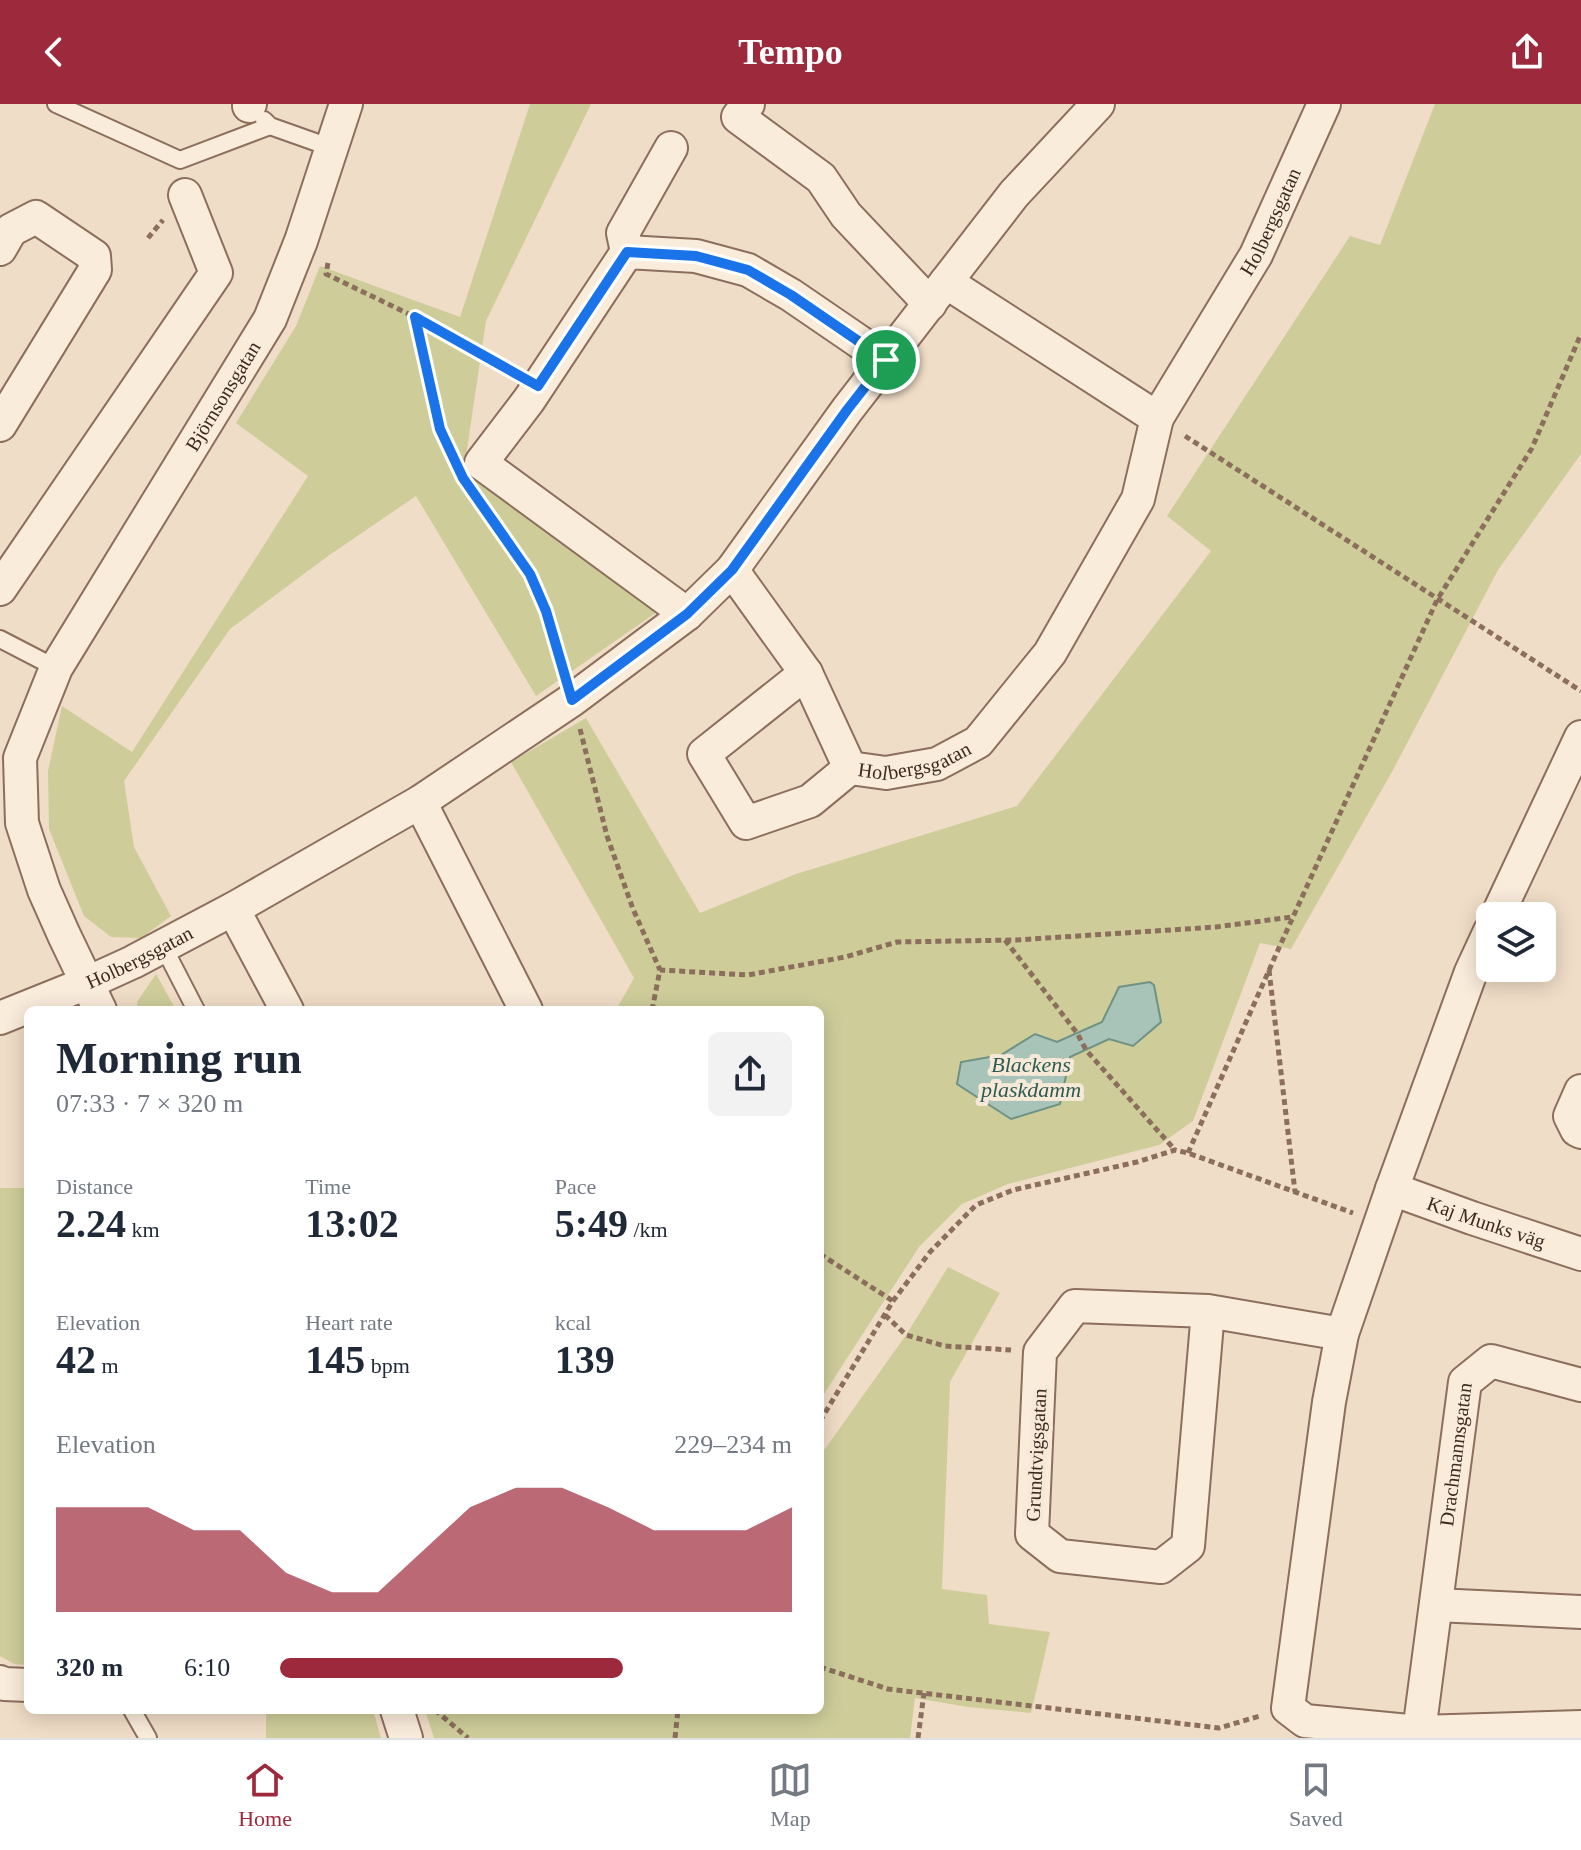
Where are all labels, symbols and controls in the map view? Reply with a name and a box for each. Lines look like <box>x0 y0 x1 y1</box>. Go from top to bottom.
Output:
icon: back <box>32 30 76 74</box>
icon: share <box>1505 30 1549 74</box>
text: Tempo <box>738 32 843 72</box>
street label: Holbergsgatan <box>1235 164 1305 279</box>
pin <box>852 326 920 394</box>
street label: Björnsonsgatan <box>181 337 265 455</box>
icon: arrive <box>864 338 908 382</box>
street label: Holbergsgatan <box>857 737 974 784</box>
map controls <box>1476 902 1556 982</box>
button: layers <box>1476 902 1556 982</box>
street label: Holbergsgatan <box>82 921 196 993</box>
button: share <box>708 1032 792 1116</box>
text: Morning run <box>56 1034 302 1083</box>
water label: Blackens plaskdamm <box>979 1052 1081 1102</box>
text: 07:33 · 7 × 320 m <box>56 1089 243 1118</box>
text: Distance <box>56 1174 133 1199</box>
text: Time <box>305 1174 351 1199</box>
text: Pace <box>555 1174 596 1199</box>
street label: Kaj Munks väg <box>1424 1192 1548 1253</box>
text: 2.24 <box>56 1201 126 1246</box>
text: 13:02 <box>305 1201 399 1246</box>
text: 5:49 <box>555 1201 628 1246</box>
text: km <box>126 1217 160 1242</box>
text: /km <box>628 1217 668 1242</box>
text: Elevation <box>56 1310 140 1335</box>
text: Heart rate <box>305 1310 393 1335</box>
text: kcal <box>555 1310 591 1335</box>
text: 42 <box>56 1337 96 1382</box>
text: 145 <box>305 1337 365 1382</box>
text: 139 <box>555 1337 615 1382</box>
text: m <box>96 1353 119 1378</box>
text: bpm <box>365 1353 410 1378</box>
street label: Drachmannsgatan <box>1435 1381 1476 1527</box>
street label: Grundtvigsgatan <box>1022 1388 1051 1522</box>
text: Elevation <box>56 1430 156 1459</box>
text: 229–234 m <box>674 1430 792 1459</box>
text: 320 m <box>56 1653 123 1682</box>
text: 6:10 <box>184 1653 230 1682</box>
tab: Home <box>238 1758 292 1832</box>
tab: Map <box>768 1758 812 1832</box>
tab: Saved <box>1289 1758 1343 1832</box>

